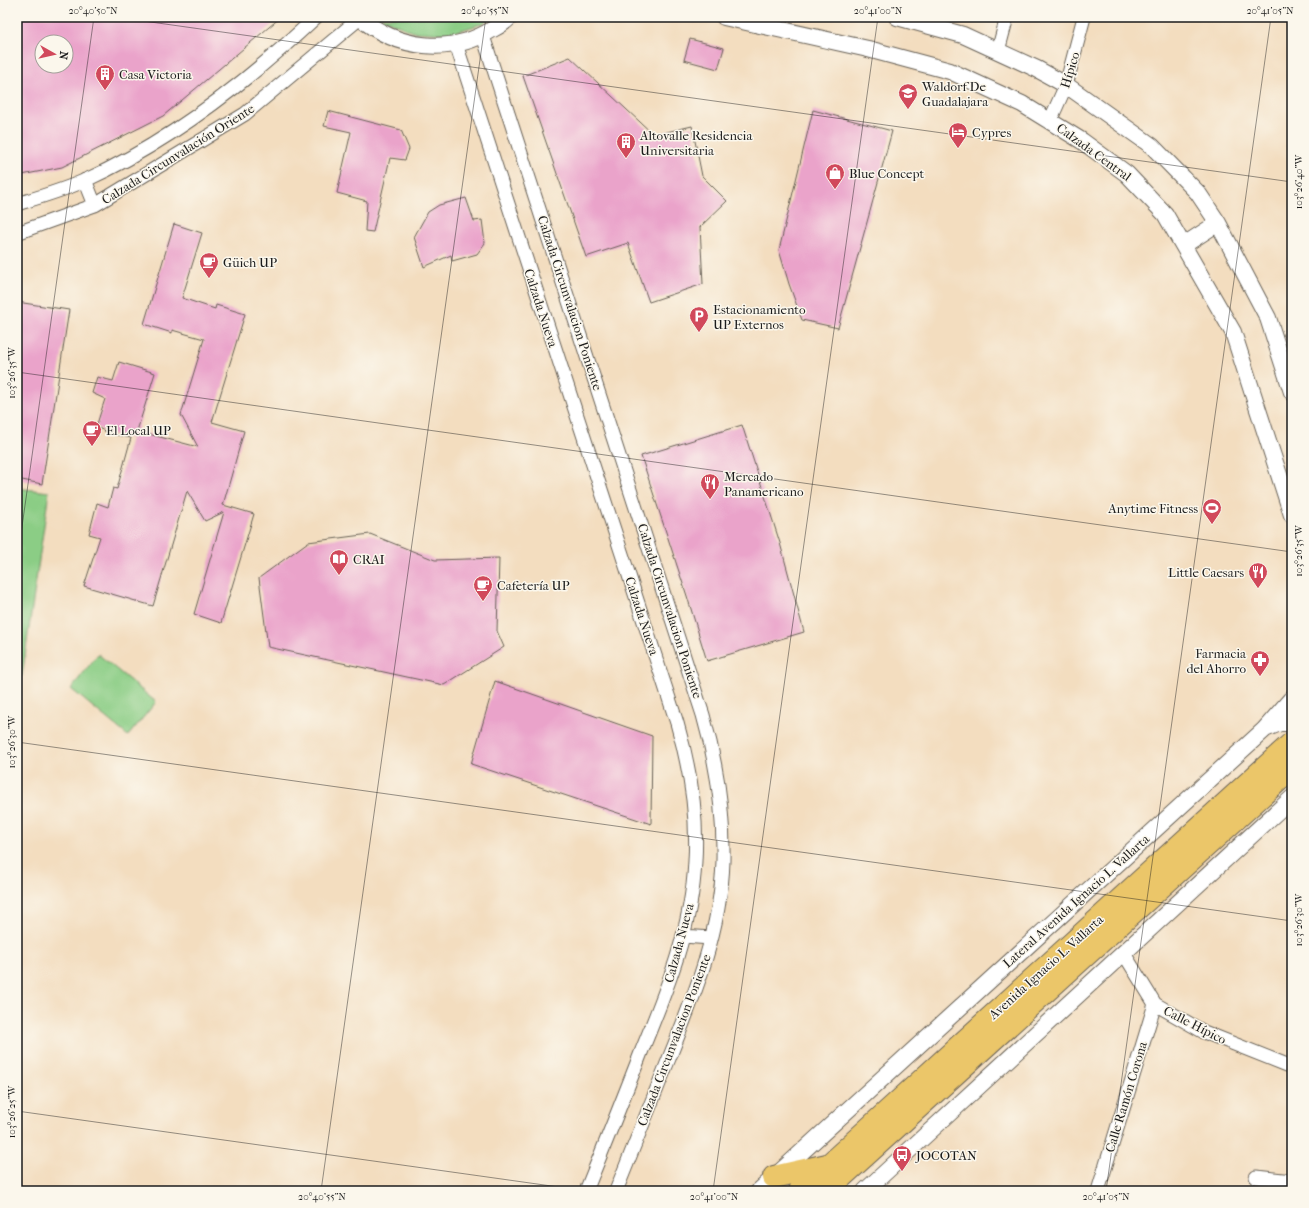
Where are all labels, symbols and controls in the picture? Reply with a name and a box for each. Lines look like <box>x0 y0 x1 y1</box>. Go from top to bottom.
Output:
text: 20°40'50"N <box>68 5 118 17</box>
text: 20°40'55"N <box>461 5 509 17</box>
text: 20°41'00"N <box>854 5 903 17</box>
text: 20°41'05"N <box>1246 5 1294 17</box>
north arrow <box>34 34 74 74</box>
text: N <box>56 50 70 61</box>
street label: Hípico <box>1057 50 1083 90</box>
building icon: Casa Victoria <box>94 63 116 91</box>
place label: Casa Victoria <box>119 67 193 82</box>
place label: Waldorf De Guadalajara <box>921 79 989 109</box>
school or university icon: Waldorf De Guadalajara <box>897 82 919 110</box>
street label: Calzada Circunvalación Oriente <box>99 100 258 207</box>
street label: Calzada Central <box>1054 120 1134 184</box>
hotel icon: Cypres <box>947 121 969 149</box>
place label: Cypres <box>972 125 1012 140</box>
place label: Altovalle Residencia Universitaria <box>639 128 753 158</box>
building icon: Altovalle Residencia Universitaria <box>615 131 637 159</box>
text: 103°26'40"W <box>1293 154 1305 209</box>
shop icon: Blue Concept <box>824 162 846 190</box>
place label: Blue Concept <box>849 166 924 181</box>
street label: Calzada Circunvalacion Poniente <box>535 214 606 393</box>
cafe icon: Güich UP <box>198 251 220 279</box>
place label: Güich UP <box>223 255 277 270</box>
street label: Calzada Nueva <box>521 267 561 350</box>
place label: Estacionamiento UP Externos <box>713 302 806 332</box>
parking icon: Estacionamiento UP Externos <box>688 305 710 333</box>
text: 103°26'35"W <box>6 346 18 399</box>
cafe icon: El Local UP <box>81 419 103 447</box>
place label: El Local UP <box>106 423 171 438</box>
place label: Mercado Panamericano <box>724 469 804 499</box>
restaurant icon: Mercado Panamericano <box>699 472 721 500</box>
sports icon: Anytime Fitness <box>1201 497 1223 525</box>
place label: Anytime Fitness <box>1107 501 1198 516</box>
street label: Calzada Circunvalacion Poniente <box>635 522 706 701</box>
text: 103°26'35"W <box>1293 524 1305 577</box>
library icon: CRAI <box>328 548 350 576</box>
place label: CRAI <box>353 552 385 567</box>
restaurant icon: Little Caesars <box>1247 561 1269 589</box>
place label: Little Caesars <box>1168 565 1244 580</box>
cafe icon: Cafetería UP <box>472 574 494 602</box>
street label: Calzada Nueva <box>622 575 662 658</box>
place label: Cafetería UP <box>497 578 570 593</box>
place label: Farmacia del Ahorro <box>1186 646 1247 676</box>
pharmacy icon: Farmacia del Ahorro <box>1249 649 1271 677</box>
text: 103°26'30"W <box>6 714 18 768</box>
street label: Lateral Avenida Ignacio L. Vallarta <box>1000 831 1152 971</box>
text: 103°26'30"W <box>1293 892 1305 946</box>
street label: Calzada Nueva <box>661 901 697 984</box>
street label: Avenida Ignacio L. Vallarta <box>986 911 1106 1023</box>
street label: Calzada Circunvalacion Poniente <box>634 951 714 1128</box>
street label: Calle Hípico <box>1161 1003 1229 1047</box>
street label: Calle Ramón Corona <box>1102 1039 1150 1154</box>
text: 103°26'25"W <box>6 1084 18 1138</box>
bus stop icon: JOCOTAN <box>891 1144 913 1172</box>
place label: JOCOTAN <box>915 1148 977 1163</box>
text: 20°40'55"N <box>298 1191 346 1203</box>
text: 20°41'00"N <box>690 1191 739 1203</box>
text: 20°41'05"N <box>1082 1191 1130 1203</box>

